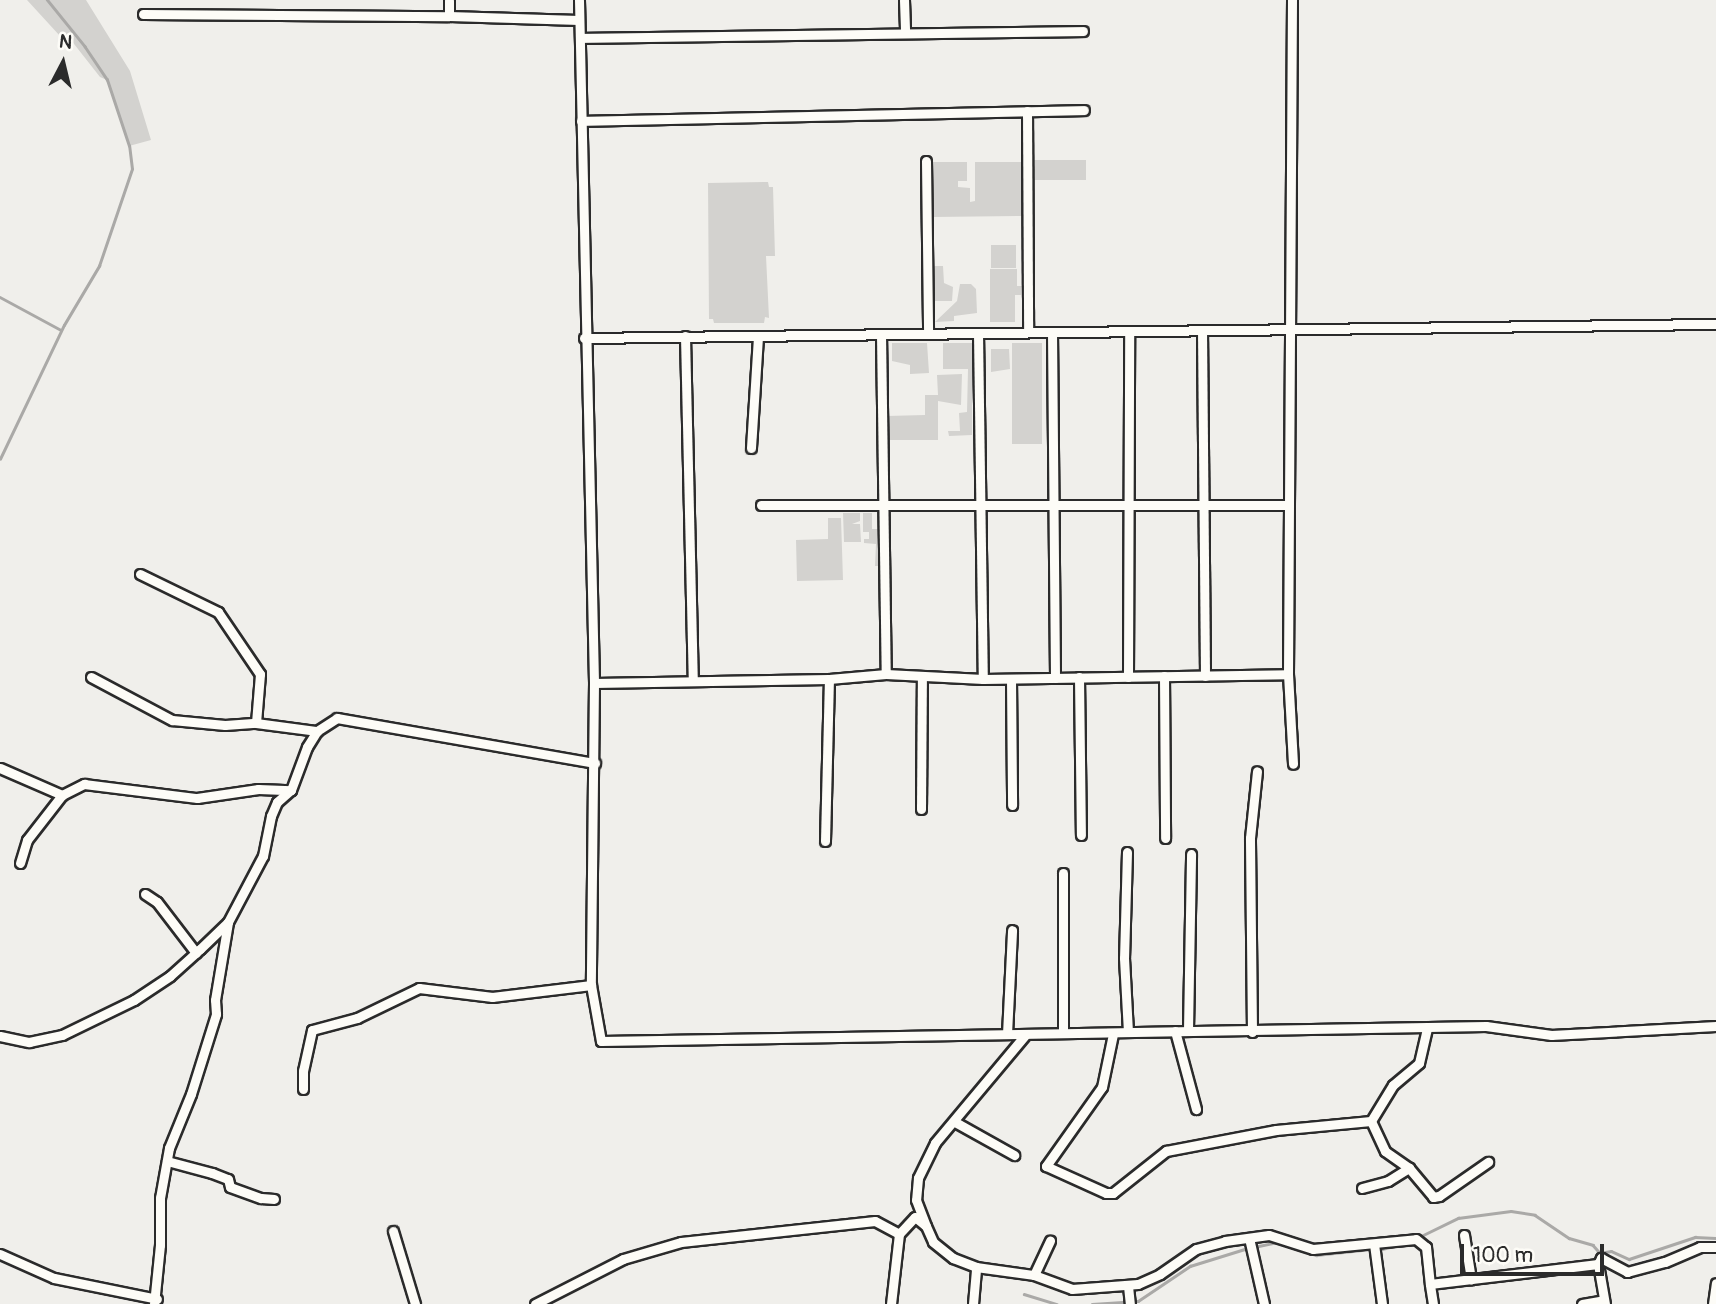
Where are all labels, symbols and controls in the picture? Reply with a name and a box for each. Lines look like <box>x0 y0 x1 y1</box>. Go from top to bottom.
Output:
north arrow <box>28 28 98 98</box>
text: N <box>58 29 73 55</box>
scale bar <box>1464 1230 1608 1274</box>
text: 100 m <box>1473 1242 1533 1269</box>

